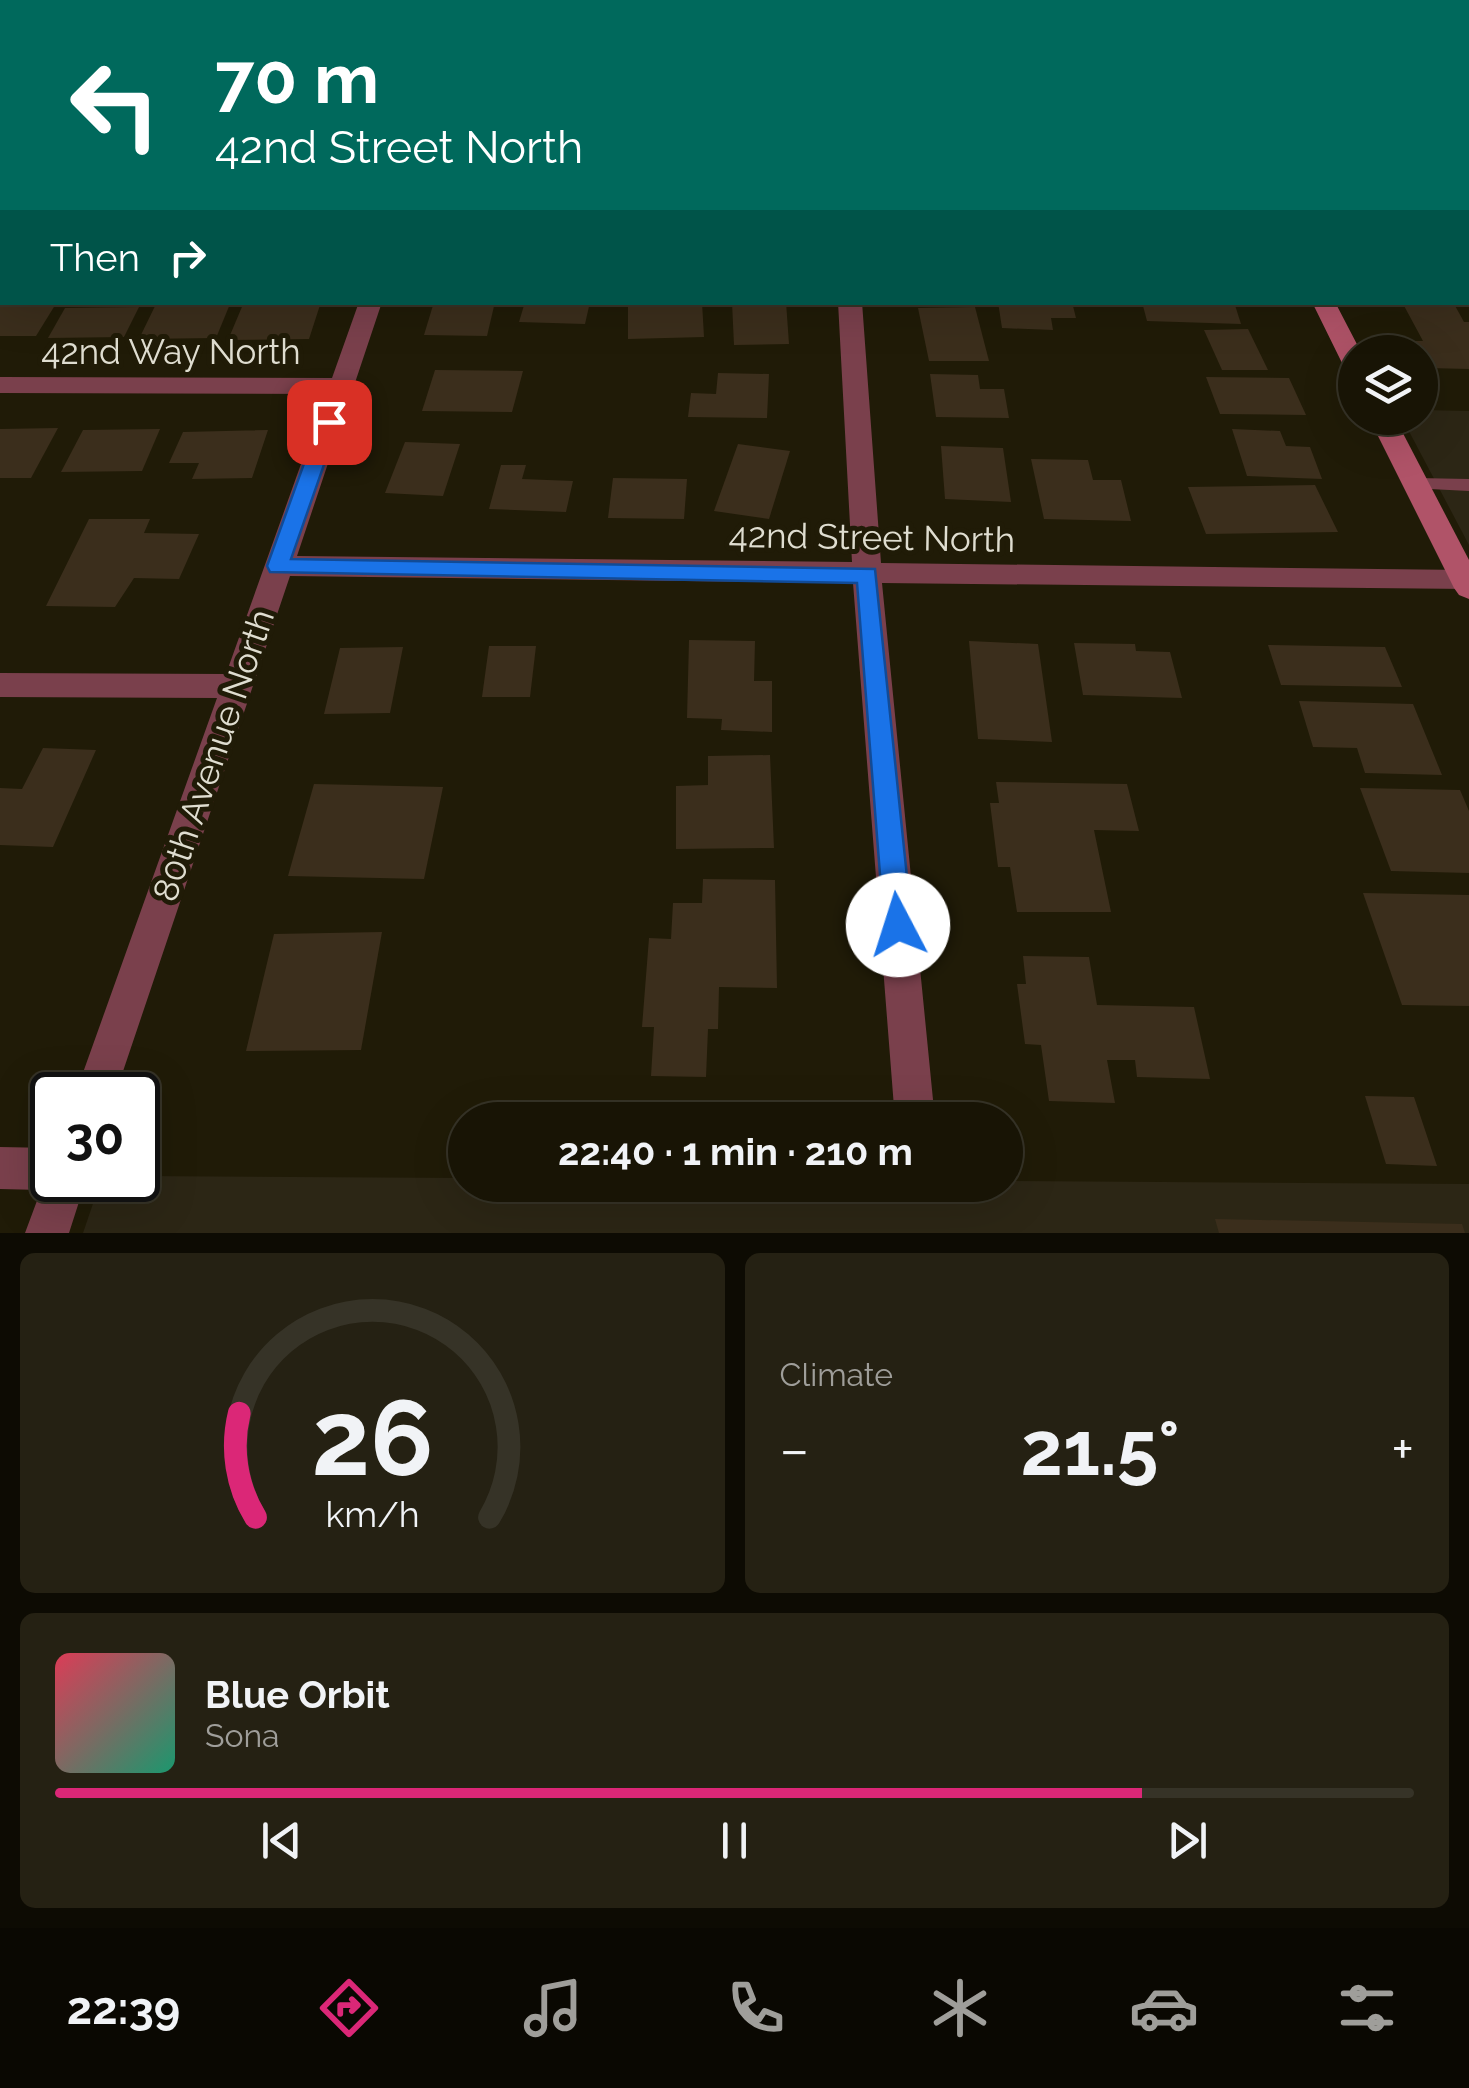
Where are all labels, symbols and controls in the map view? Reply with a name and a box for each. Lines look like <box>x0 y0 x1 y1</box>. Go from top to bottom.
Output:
text: 70 m <box>215 37 379 119</box>
icon: left <box>50 40 180 170</box>
text: 42nd Street North <box>215 121 583 174</box>
icon: right <box>160 230 215 285</box>
text: Then <box>50 235 140 280</box>
street label: 42nd Way North <box>41 331 301 372</box>
map controls <box>1338 335 1438 435</box>
button: layers <box>1338 335 1438 435</box>
pin <box>287 380 372 465</box>
icon: arrive <box>302 395 357 450</box>
street label: 42nd Street North <box>728 514 1016 560</box>
street label: 80th Avenue North <box>144 604 282 906</box>
position arrow <box>846 873 950 977</box>
speed limit sign: 30 <box>30 1072 160 1202</box>
text: 22:40 · 1 min · 210 m <box>558 1129 913 1174</box>
text: Climate <box>780 1356 893 1393</box>
text: 26 <box>311 1377 433 1499</box>
text: 21.5° <box>1021 1404 1180 1493</box>
text: − <box>780 1417 809 1482</box>
text: + <box>1391 1417 1414 1482</box>
text: km/h <box>325 1493 419 1535</box>
text: Blue Orbit <box>205 1672 390 1717</box>
text: Sona <box>205 1717 280 1754</box>
icon: previous <box>254 1813 309 1868</box>
icon: pause <box>707 1813 762 1868</box>
icon: next <box>1160 1813 1215 1868</box>
icon: directions <box>314 1973 384 2043</box>
icon: music <box>518 1973 588 2043</box>
icon: phone <box>721 1973 791 2043</box>
icon: climate <box>925 1973 995 2043</box>
icon: car <box>1129 1973 1199 2043</box>
icon: filters <box>1332 1973 1402 2043</box>
text: 22:39 <box>67 1982 180 2035</box>

